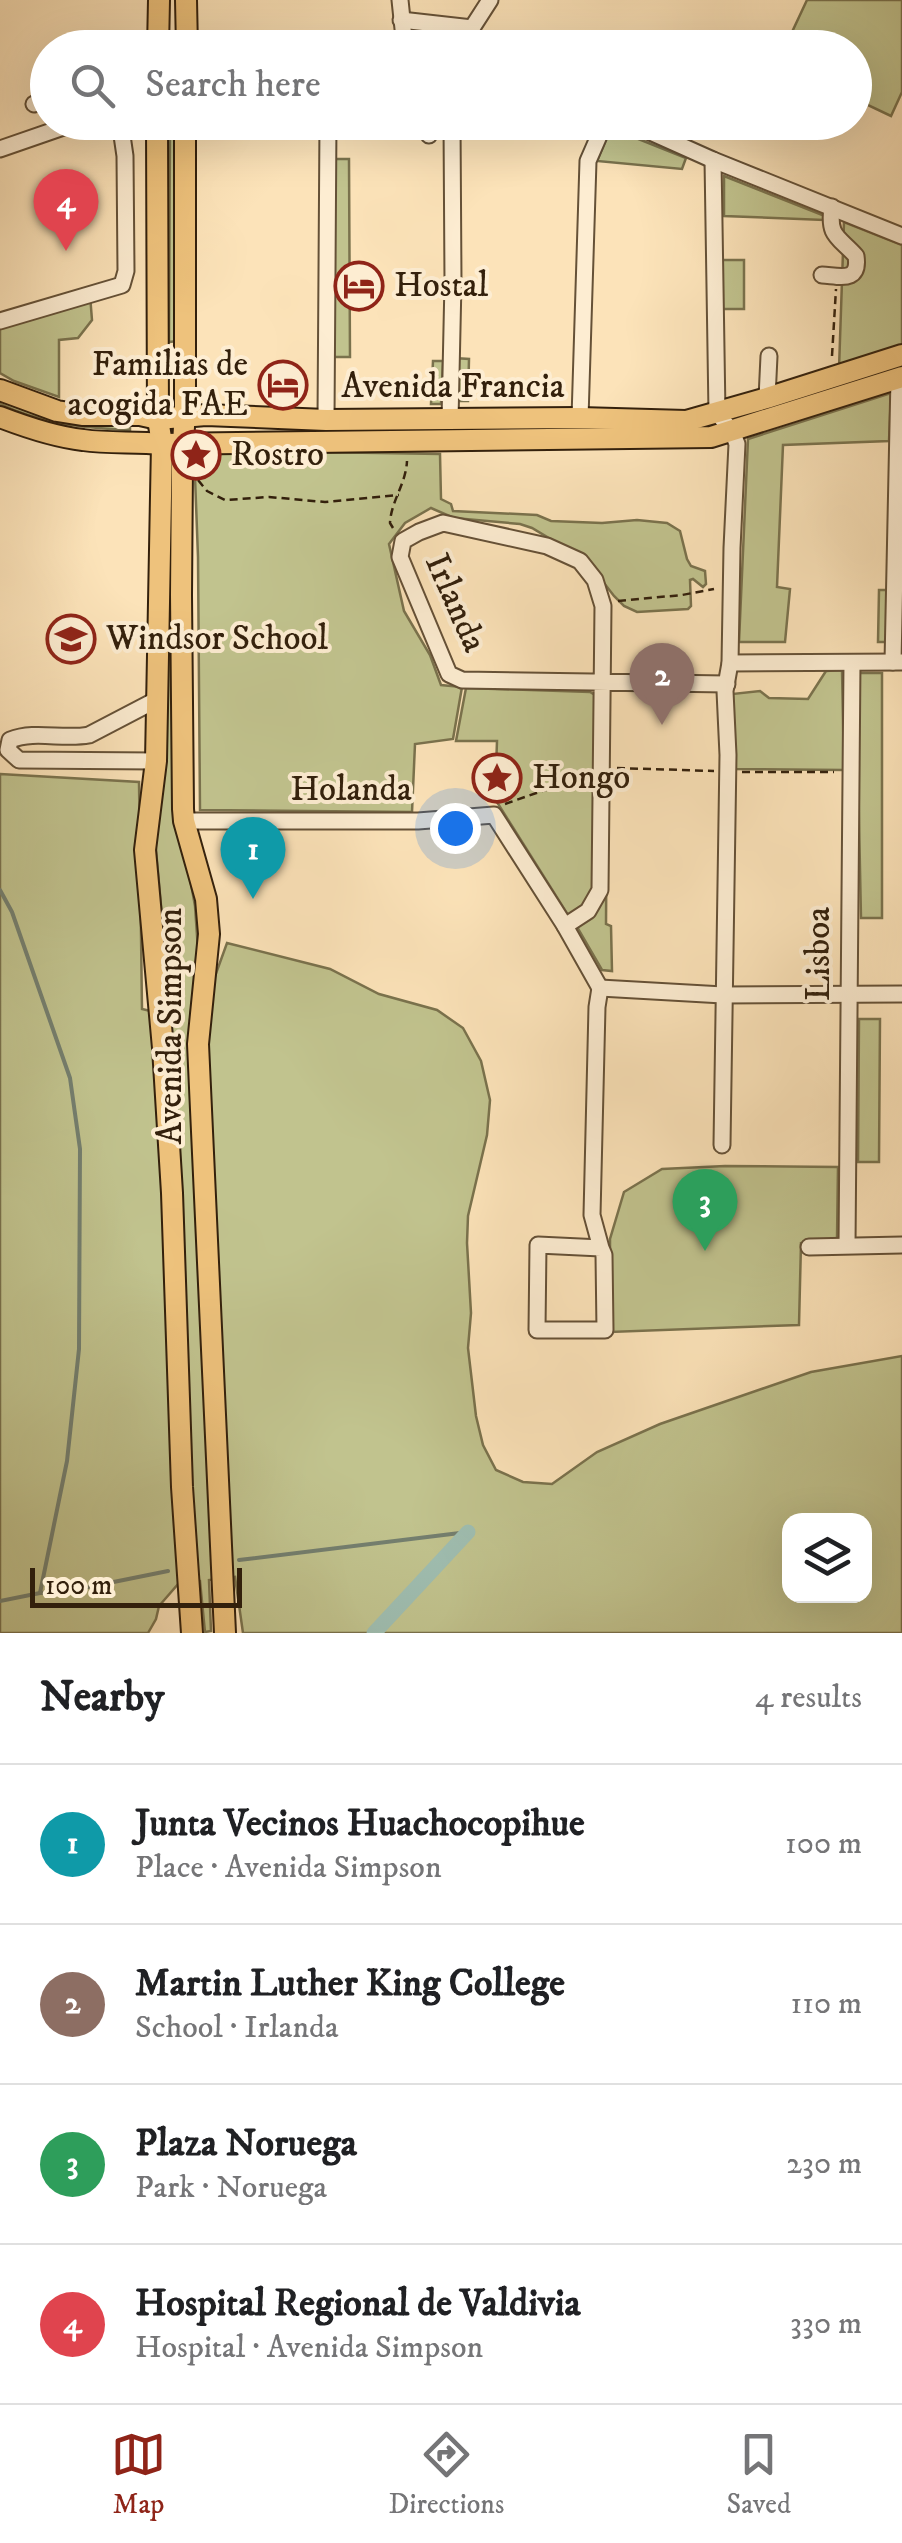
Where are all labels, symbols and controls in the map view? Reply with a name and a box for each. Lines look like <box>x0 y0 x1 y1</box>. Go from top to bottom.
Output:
search box <box>30 30 872 140</box>
icon: search <box>65 58 120 113</box>
text: Search here <box>145 61 321 109</box>
pin: 4 <box>34 168 98 251</box>
hotel icon: Hostal <box>333 260 385 312</box>
place label: Hostal <box>394 264 489 308</box>
place label: Familias de acogida FAE <box>68 343 248 427</box>
hotel icon: Familias de acogida FAE <box>257 359 309 411</box>
street label: Avenida Francia <box>341 365 565 409</box>
place icon: Rostro <box>170 429 222 481</box>
place label: Rostro <box>231 433 324 477</box>
street label: Irlanda <box>414 547 496 659</box>
school or university icon: Windsor School <box>45 613 97 665</box>
place label: Windsor School <box>105 617 328 661</box>
pin: 2 <box>630 642 694 725</box>
place icon: Hongo <box>471 752 523 804</box>
place label: Hongo <box>532 756 630 800</box>
street label: Holanda <box>290 768 412 812</box>
your location <box>430 803 481 854</box>
pin: 1 <box>220 816 286 899</box>
street label: Lisboa <box>797 907 841 1001</box>
street label: Avenida Simpson <box>149 908 193 1144</box>
pin: 3 <box>672 1168 738 1251</box>
map controls <box>782 1513 872 1603</box>
button: layers <box>782 1513 872 1603</box>
scale bar <box>30 1563 242 1608</box>
text: 100 m <box>45 1568 112 1603</box>
text: Nearby <box>40 1672 164 1724</box>
text: 4 results <box>755 1678 862 1718</box>
text: Junta Vecinos Huachocopihue <box>135 1800 585 1848</box>
text: 1 <box>67 1824 78 1864</box>
text: 100 m <box>785 1824 862 1864</box>
text: Place · Avenida Simpson <box>135 1848 442 1888</box>
text: Martin Luther King College <box>135 1960 565 2008</box>
text: 2 <box>65 1984 80 2024</box>
text: 110 m <box>790 1984 862 2024</box>
text: School · Irlanda <box>135 2008 339 2048</box>
text: Plaza Noruega <box>135 2120 357 2168</box>
text: 3 <box>67 2144 78 2184</box>
text: 230 m <box>786 2144 862 2184</box>
text: Park · Noruega <box>135 2168 327 2208</box>
text: Hospital Regional de Valdivia <box>135 2280 581 2328</box>
text: 4 <box>63 2304 82 2344</box>
text: 330 m <box>790 2304 862 2344</box>
text: Hospital · Avenida Simpson <box>135 2328 483 2368</box>
tab: Map <box>111 2427 166 2522</box>
tab: Directions <box>388 2427 504 2522</box>
tab: Saved <box>727 2427 791 2522</box>

